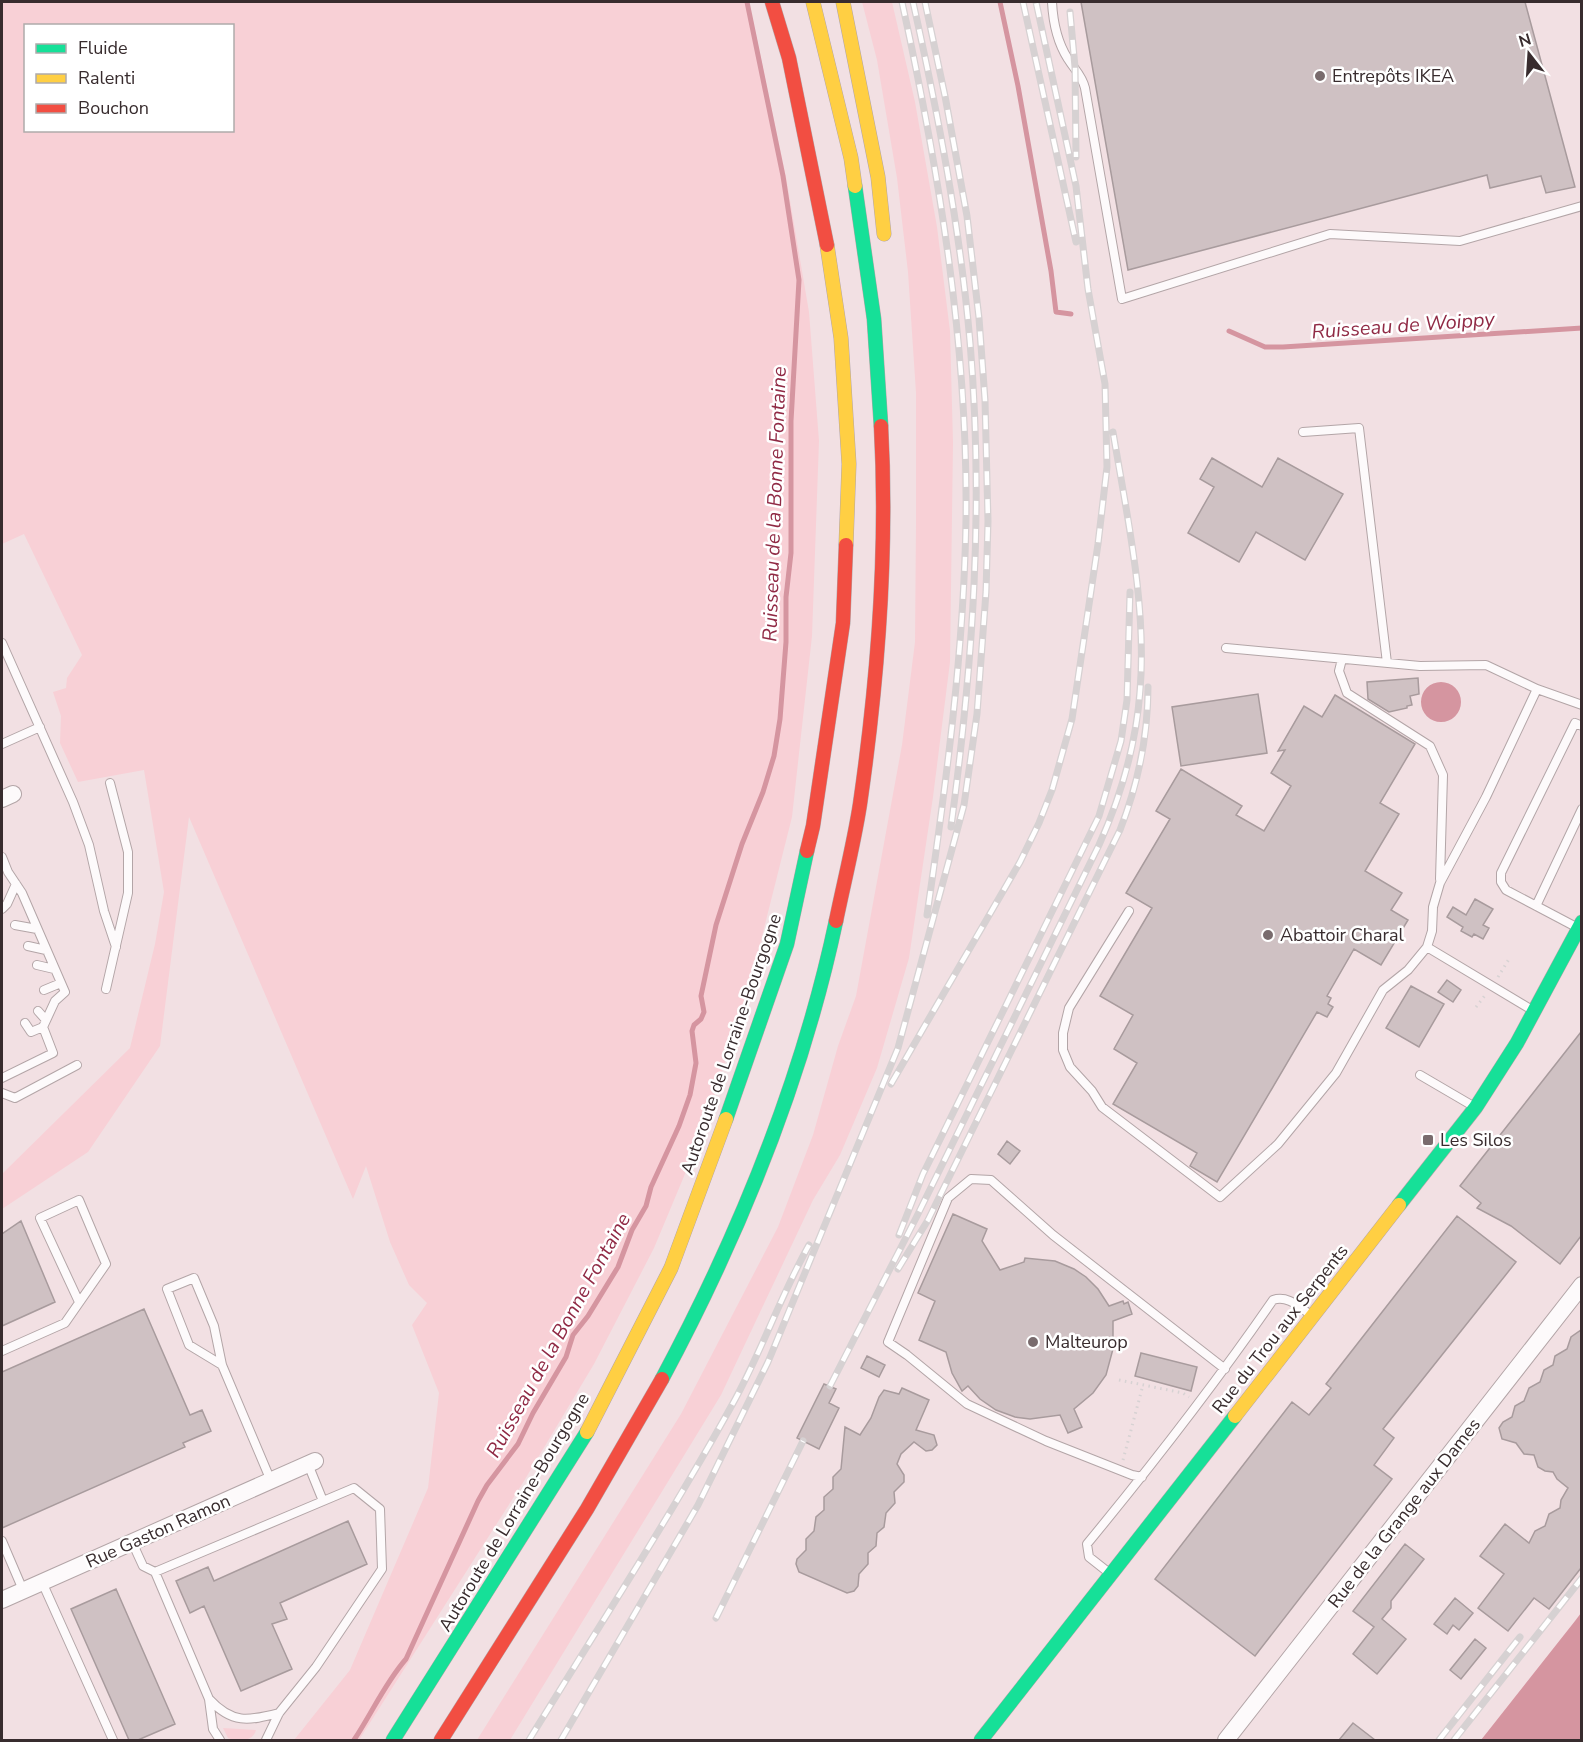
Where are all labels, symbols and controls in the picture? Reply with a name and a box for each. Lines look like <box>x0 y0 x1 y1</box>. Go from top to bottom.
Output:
legend <box>24 24 234 132</box>
north arrow <box>1499 24 1559 84</box>
text: N <box>1516 28 1534 53</box>
text: Fluide <box>78 36 128 60</box>
place label: Entrepôts IKEA <box>1332 64 1454 88</box>
text: Ralenti <box>78 66 135 90</box>
marker: Entrepôts IKEA <box>1313 69 1327 83</box>
text: Bouchon <box>78 96 149 120</box>
water label: Ruisseau de Woippy <box>1311 306 1496 345</box>
water label: Ruisseau de la Bonne Fontaine <box>756 365 793 642</box>
street label: Autoroute de Lorraine-Bourgogne <box>675 910 787 1178</box>
place label: Abattoir Charal <box>1280 923 1404 947</box>
marker: Abattoir Charal <box>1261 928 1275 942</box>
place label: Les Silos <box>1440 1128 1512 1152</box>
marker: Les Silos <box>1421 1133 1435 1147</box>
water label: Ruisseau de la Bonne Fontaine <box>480 1208 637 1462</box>
street label: Rue du Trou aux Serpents <box>1206 1240 1354 1418</box>
place label: Malteurop <box>1045 1330 1128 1354</box>
marker: Malteurop <box>1026 1335 1040 1349</box>
street label: Autoroute de Lorraine-Bourgogne <box>433 1388 595 1636</box>
street label: Rue de la Grange aux Dames <box>1322 1413 1486 1613</box>
street label: Rue Gaston Ramon <box>82 1488 234 1574</box>

